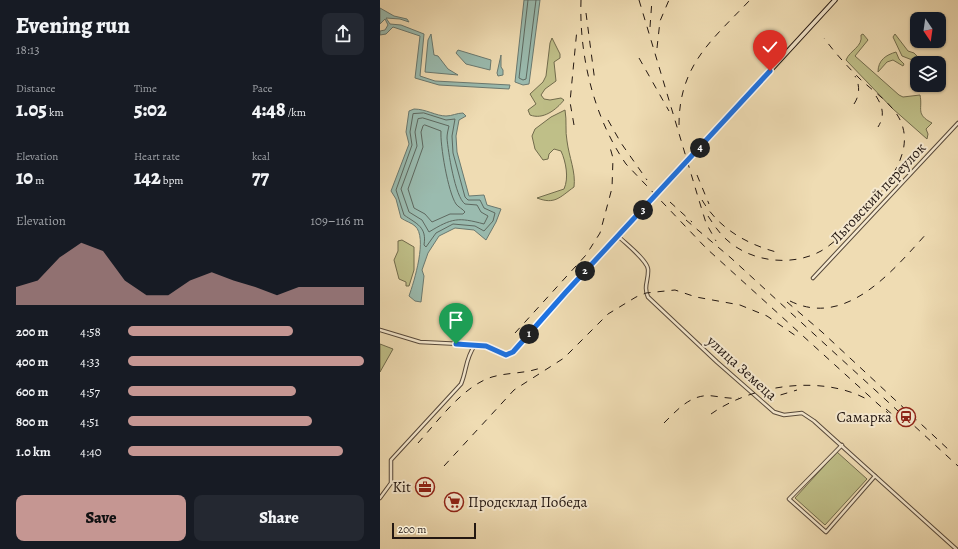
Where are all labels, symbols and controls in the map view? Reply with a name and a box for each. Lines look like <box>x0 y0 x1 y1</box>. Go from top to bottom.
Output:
text: Evening run <box>16 11 130 41</box>
north arrow <box>910 12 946 48</box>
map controls <box>910 12 946 92</box>
button: share <box>322 13 364 55</box>
pin <box>753 30 787 71</box>
icon: check <box>759 36 781 58</box>
text: 18:13 <box>16 41 40 58</box>
button: layers <box>910 56 946 92</box>
text: Distance <box>16 81 55 96</box>
text: Time <box>134 81 157 96</box>
text: Pace <box>252 81 272 96</box>
text: 1.05 <box>16 96 47 123</box>
text: 5:02 <box>134 96 167 123</box>
text: 4:48 <box>252 96 285 123</box>
text: km <box>47 105 64 120</box>
text: /km <box>285 105 306 120</box>
pin: 4 <box>690 138 710 158</box>
street label: Льговский переулок <box>826 138 930 248</box>
text: 4 <box>697 140 703 155</box>
text: Elevation <box>16 149 58 164</box>
text: Heart rate <box>134 149 180 164</box>
text: kcal <box>252 149 270 164</box>
text: 10 <box>16 164 33 191</box>
text: 142 <box>134 164 161 191</box>
text: 77 <box>252 164 269 191</box>
text: m <box>33 173 44 188</box>
text: bpm <box>161 173 183 188</box>
pin: 3 <box>633 200 653 220</box>
text: 3 <box>641 202 645 217</box>
text: Elevation <box>16 212 66 229</box>
text: 109–116 m <box>311 212 364 229</box>
pin: 2 <box>575 261 595 281</box>
text: 2 <box>582 263 588 278</box>
pin <box>439 303 473 344</box>
icon: arrive <box>445 309 467 331</box>
text: 200 m <box>16 323 49 340</box>
text: 4:58 <box>80 323 101 340</box>
pin: 1 <box>519 324 539 344</box>
text: 1 <box>527 326 531 341</box>
street label: улица Земеца <box>702 330 781 405</box>
text: 400 m <box>16 353 48 370</box>
text: 4:33 <box>80 353 100 370</box>
text: 600 m <box>16 383 48 400</box>
text: 4:57 <box>80 383 100 400</box>
station icon: Самарка <box>895 406 917 428</box>
place label: Самарка <box>836 407 892 427</box>
text: 800 m <box>16 413 48 430</box>
text: 4:51 <box>80 413 99 430</box>
text: 1.0 km <box>16 443 51 460</box>
text: 4:40 <box>80 443 102 460</box>
office icon: Kit <box>414 476 436 498</box>
place label: Kit <box>392 477 411 497</box>
supermarket icon: Продсклад Победа <box>443 491 465 513</box>
place label: Продсклад Победа <box>468 492 588 512</box>
button: Save <box>16 495 186 541</box>
button: Share <box>194 495 364 541</box>
scale bar <box>392 521 476 540</box>
text: 200 m <box>398 522 426 537</box>

